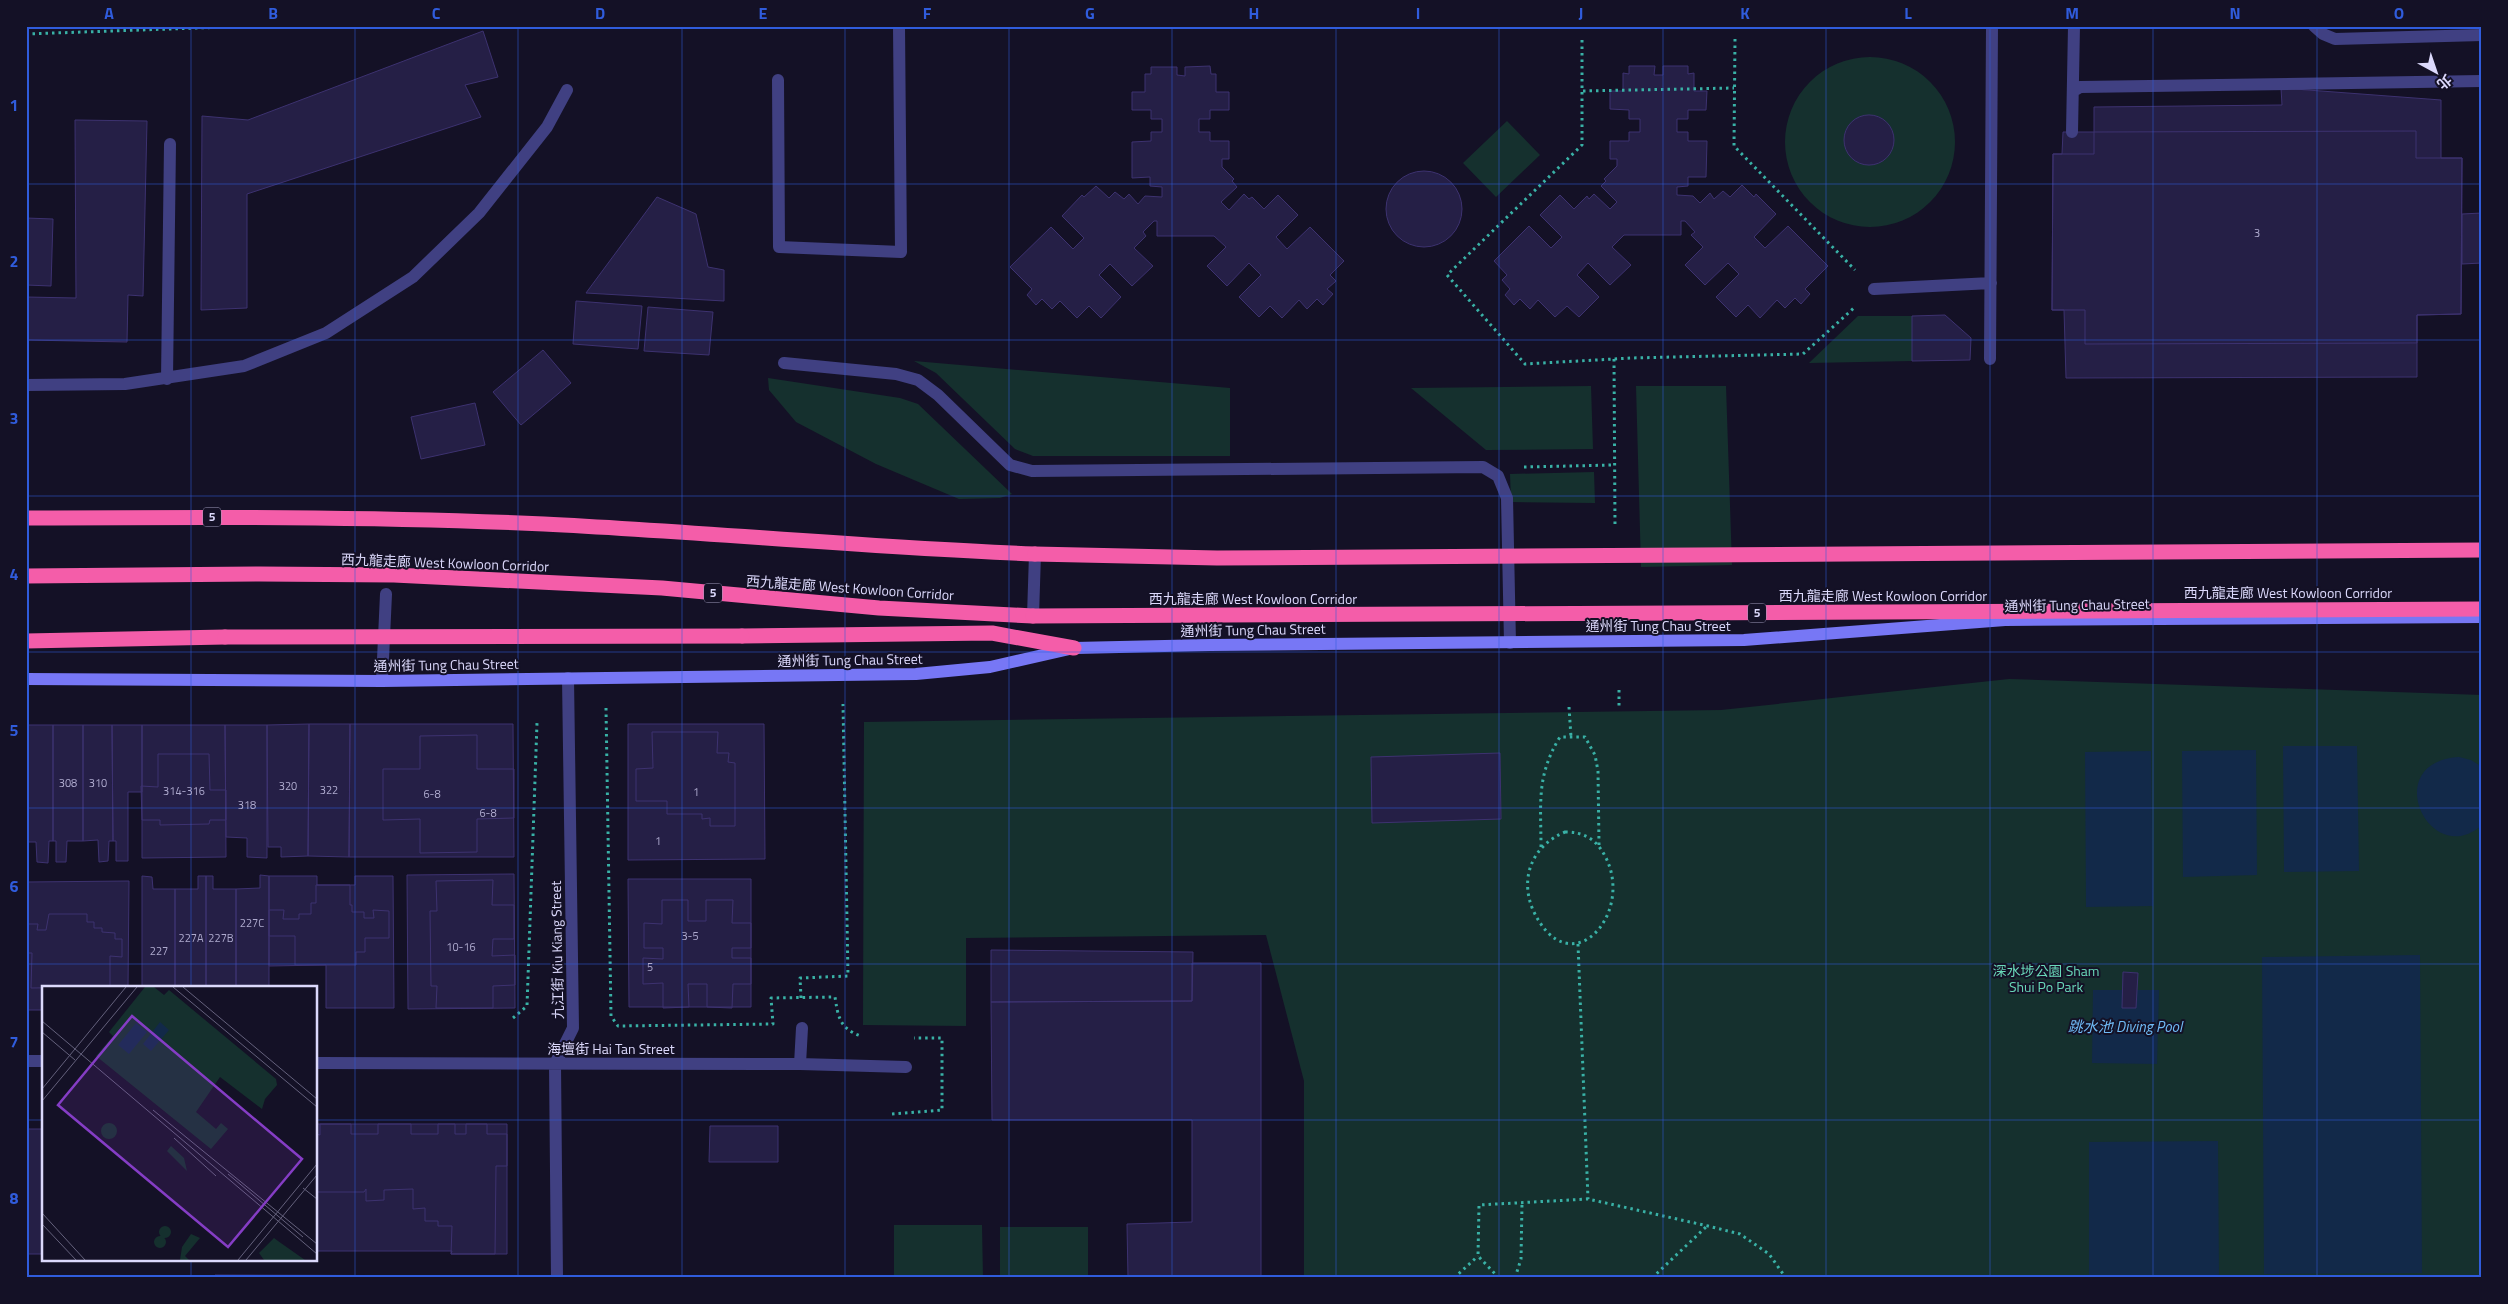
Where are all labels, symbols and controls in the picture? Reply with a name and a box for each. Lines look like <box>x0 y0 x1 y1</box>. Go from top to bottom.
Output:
text: A <box>104 1 114 25</box>
text: B <box>268 1 278 25</box>
text: C <box>432 1 441 25</box>
text: D <box>595 1 605 25</box>
text: E <box>759 1 768 25</box>
text: F <box>923 1 932 25</box>
text: G <box>1085 1 1095 25</box>
text: H <box>1249 1 1259 25</box>
text: I <box>1416 1 1420 25</box>
text: J <box>1579 1 1583 25</box>
text: K <box>1740 1 1750 25</box>
text: L <box>1904 1 1912 25</box>
text: M <box>2065 1 2079 25</box>
text: N <box>2229 1 2241 25</box>
text: O <box>2394 1 2404 25</box>
north arrow <box>2410 48 2460 98</box>
text: 北 <box>2433 70 2457 95</box>
text: 1 <box>10 93 18 117</box>
house number: 3 <box>2254 225 2260 241</box>
text: 2 <box>10 249 18 273</box>
text: 3 <box>10 406 18 430</box>
road number: 5 <box>203 508 221 526</box>
street label: 西九龍走廊 West Kowloon Corridor <box>341 548 550 577</box>
text: 4 <box>10 562 19 586</box>
street label: 西九龍走廊 West Kowloon Corridor <box>745 570 955 605</box>
street label: 西九龍走廊 West Kowloon Corridor <box>2184 582 2392 603</box>
road number: 5 <box>704 584 722 602</box>
street label: 西九龍走廊 West Kowloon Corridor <box>1779 585 1987 606</box>
street label: 西九龍走廊 West Kowloon Corridor <box>1149 588 1357 609</box>
street label: 通州街 Tung Chau Street <box>2004 593 2150 616</box>
road number: 5 <box>1748 604 1766 622</box>
street label: 通州街 Tung Chau Street <box>1585 615 1731 636</box>
street label: 通州街 Tung Chau Street <box>1180 618 1326 641</box>
street label: 通州街 Tung Chau Street <box>777 648 923 671</box>
street label: 通州街 Tung Chau Street <box>373 653 519 676</box>
text: 5 <box>10 718 19 742</box>
house number: 308 <box>59 775 77 791</box>
house number: 310 <box>89 775 107 791</box>
house number: 320 <box>279 778 297 794</box>
house number: 322 <box>320 782 338 798</box>
house number: 314-316 <box>163 783 205 799</box>
house number: 1 <box>693 784 699 800</box>
house number: 6-8 <box>423 786 441 802</box>
house number: 318 <box>238 797 256 813</box>
house number: 6-8 <box>479 805 497 821</box>
house number: 1 <box>655 833 661 849</box>
text: 6 <box>10 874 19 898</box>
street label: 九江街 Kiu Kiang Street <box>545 880 568 1019</box>
house number: 227C <box>240 915 264 931</box>
house number: 3-5 <box>681 928 699 944</box>
house number: 227A <box>178 930 204 946</box>
house number: 227B <box>208 930 234 946</box>
house number: 10-16 <box>446 939 476 955</box>
house number: 227 <box>150 943 168 959</box>
house number: 5 <box>647 959 653 975</box>
park label: 深水埗公園 Sham Shui Po Park <box>1993 960 2099 997</box>
inset map <box>42 986 318 1262</box>
water label: 跳水池 Diving Pool <box>2068 1015 2184 1038</box>
text: 7 <box>10 1030 18 1054</box>
street label: 海壇街 Hai Tan Street <box>547 1038 675 1059</box>
text: 8 <box>10 1186 19 1210</box>

